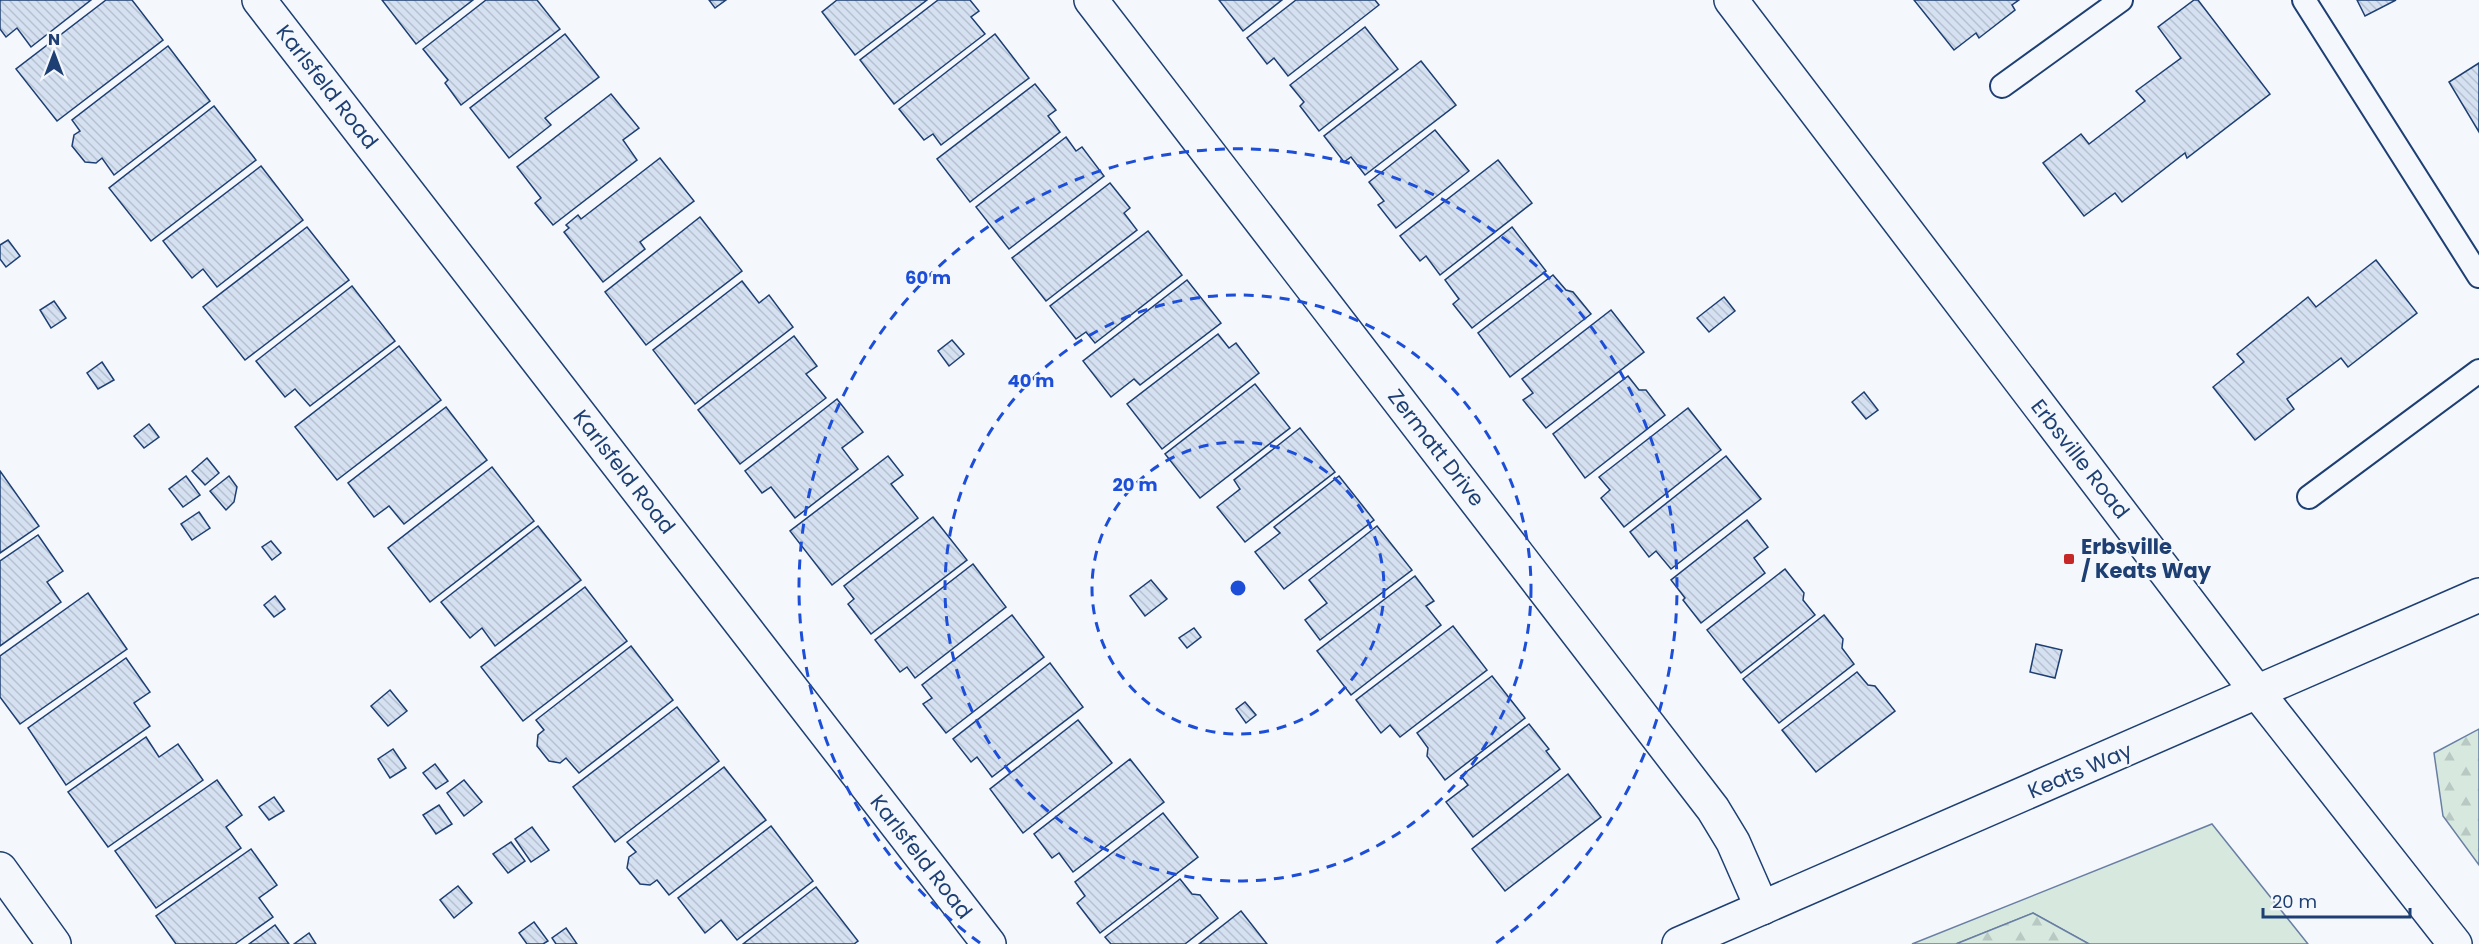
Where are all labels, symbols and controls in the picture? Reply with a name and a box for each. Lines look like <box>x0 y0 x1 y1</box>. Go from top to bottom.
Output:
street label: Karlsfeld Road <box>270 19 385 155</box>
north arrow <box>24 24 84 84</box>
text: N <box>48 28 60 51</box>
text: 60 m <box>905 265 951 290</box>
text: 40 m <box>1008 368 1054 393</box>
street label: Zermatt Drive <box>1381 383 1491 512</box>
street label: Erbsville Road <box>2025 393 2136 524</box>
street label: Karlsfeld Road <box>567 404 682 540</box>
text: 20 m <box>1113 472 1157 497</box>
place label: Erbsville / Keats Way <box>2081 532 2212 585</box>
marker: Erbsville / Keats Way <box>2062 552 2076 566</box>
centre of rings <box>1228 578 1248 598</box>
street label: Keats Way <box>2023 736 2136 805</box>
street label: Karlsfeld Road <box>864 789 979 925</box>
scale bar <box>2263 881 2410 919</box>
text: 20 m <box>2272 889 2317 914</box>

